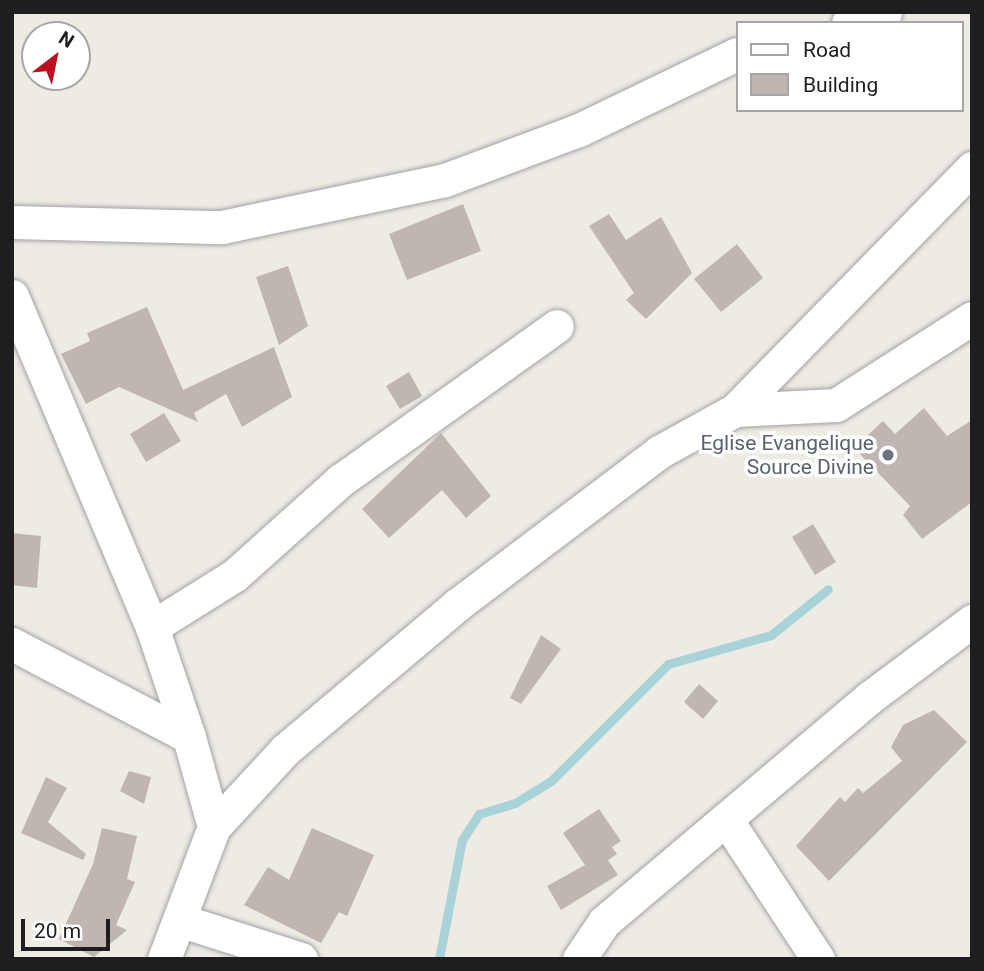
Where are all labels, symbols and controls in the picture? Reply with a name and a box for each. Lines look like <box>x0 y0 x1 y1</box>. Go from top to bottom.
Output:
north arrow <box>21 21 91 91</box>
legend <box>736 21 963 112</box>
text: N <box>55 26 78 53</box>
text: Road <box>803 38 851 62</box>
text: Building <box>803 73 878 97</box>
place label: Eglise Evangelique Source Divine <box>701 430 874 480</box>
marker: Eglise Evangelique Source Divine <box>880 447 896 463</box>
scale bar <box>24 904 114 948</box>
text: 20 m <box>34 919 81 943</box>

